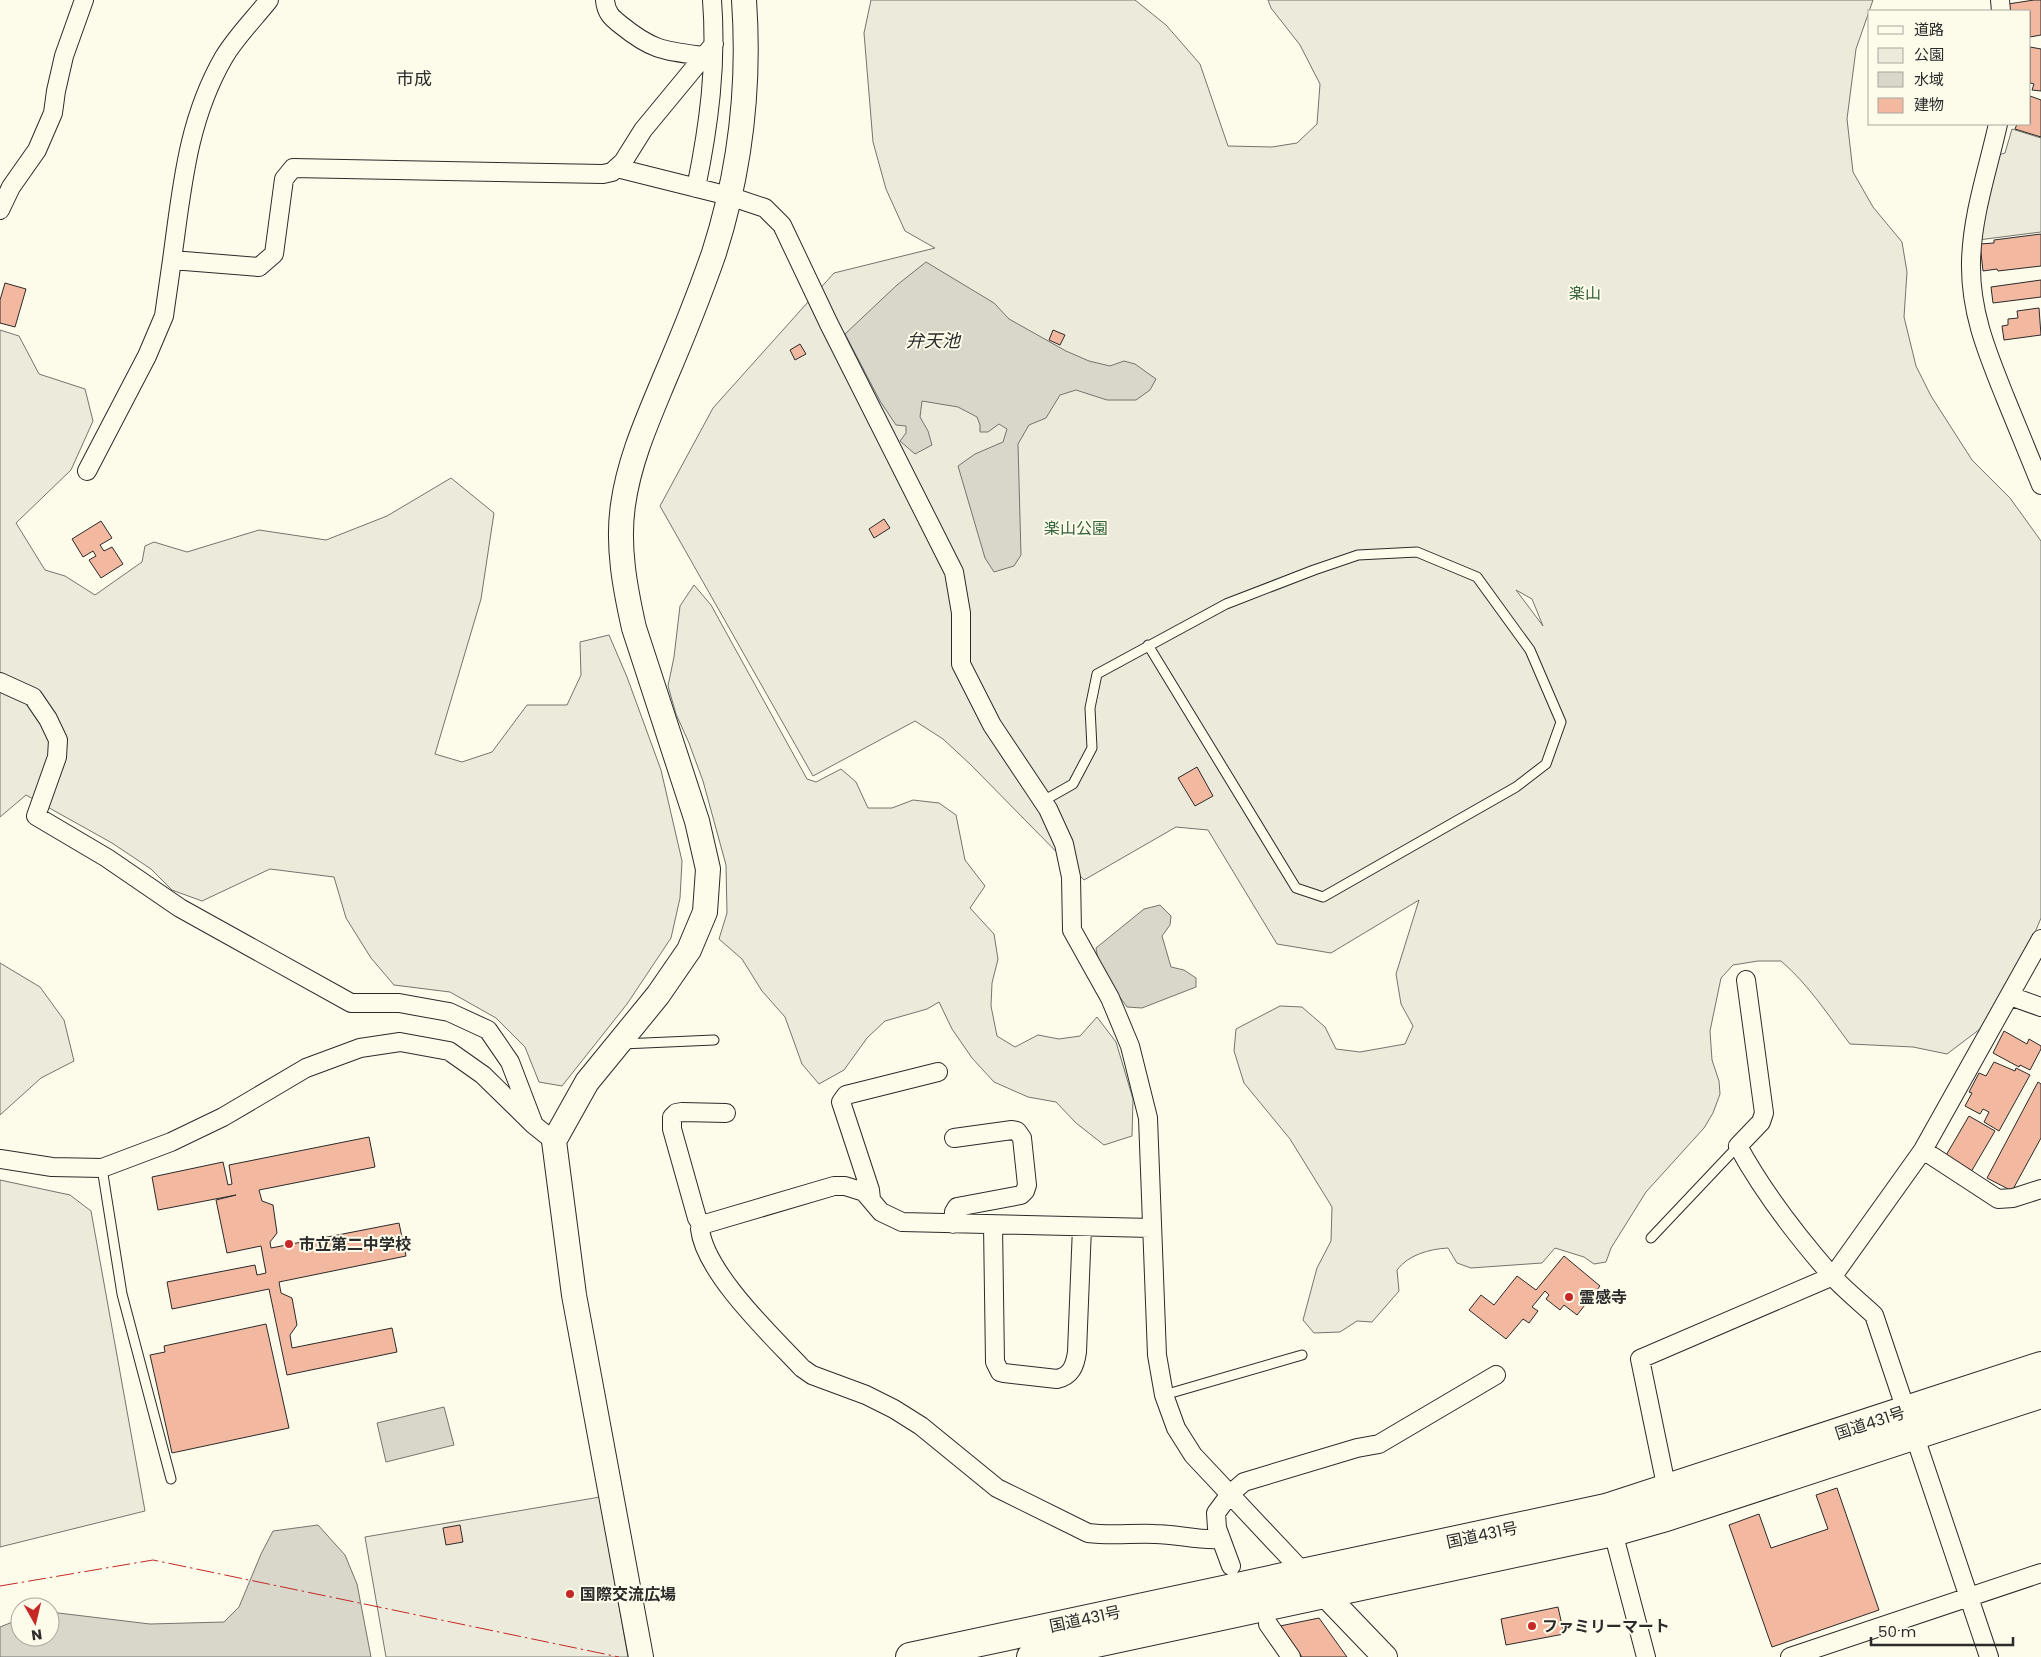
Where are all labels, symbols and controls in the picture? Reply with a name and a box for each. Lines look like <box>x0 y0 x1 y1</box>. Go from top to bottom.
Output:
legend <box>1868 10 2031 125</box>
text: 道路 <box>1914 19 1944 40</box>
text: 公園 <box>1914 44 1944 65</box>
district label: 市成 <box>396 66 432 91</box>
text: 水域 <box>1914 69 1944 90</box>
text: 建物 <box>1914 94 1944 115</box>
park label: 楽山 <box>1569 282 1601 305</box>
water label: 弁天池 <box>906 328 962 353</box>
park label: 楽山公園 <box>1044 517 1108 540</box>
place label: 市立第二中学校 <box>299 1233 411 1256</box>
marker: 市立第二中学校 <box>283 1238 295 1250</box>
place label: 霊感寺 <box>1579 1286 1627 1309</box>
marker: 霊感寺 <box>1563 1291 1575 1303</box>
street label: 国道431号 <box>1832 1401 1908 1445</box>
street label: 国道431号 <box>1444 1516 1520 1554</box>
place label: 国際交流広場 <box>580 1583 676 1606</box>
marker: 国際交流広場 <box>564 1588 576 1600</box>
north arrow <box>10 1597 60 1647</box>
street label: 国道431号 <box>1047 1600 1123 1638</box>
scale bar <box>1871 1614 2014 1646</box>
place label: ファミリーマート <box>1542 1615 1670 1638</box>
marker: ファミリーマート <box>1526 1620 1538 1632</box>
text: 50 m <box>1878 1621 1916 1642</box>
text: N <box>30 1624 43 1646</box>

